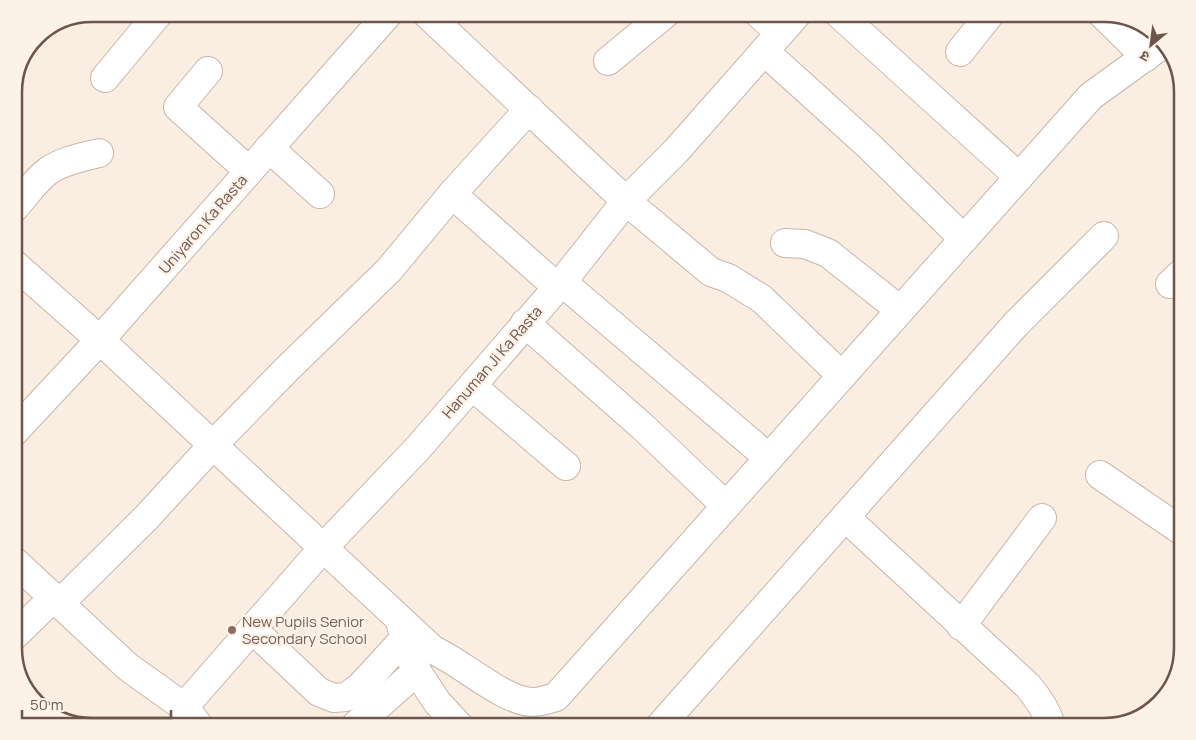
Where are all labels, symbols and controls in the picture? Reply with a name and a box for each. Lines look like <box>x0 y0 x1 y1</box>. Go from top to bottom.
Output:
north arrow <box>1126 20 1176 70</box>
text: उ <box>1136 46 1153 67</box>
street label: Uniyaron Ka Rasta <box>154 170 252 278</box>
street label: Hanuman Ji Ka Rasta <box>437 301 547 423</box>
place label: New Pupils Senior Secondary School <box>242 611 367 649</box>
marker: New Pupils Senior Secondary School <box>226 624 238 636</box>
scale bar <box>22 688 171 720</box>
text: 50 m <box>30 694 64 715</box>

